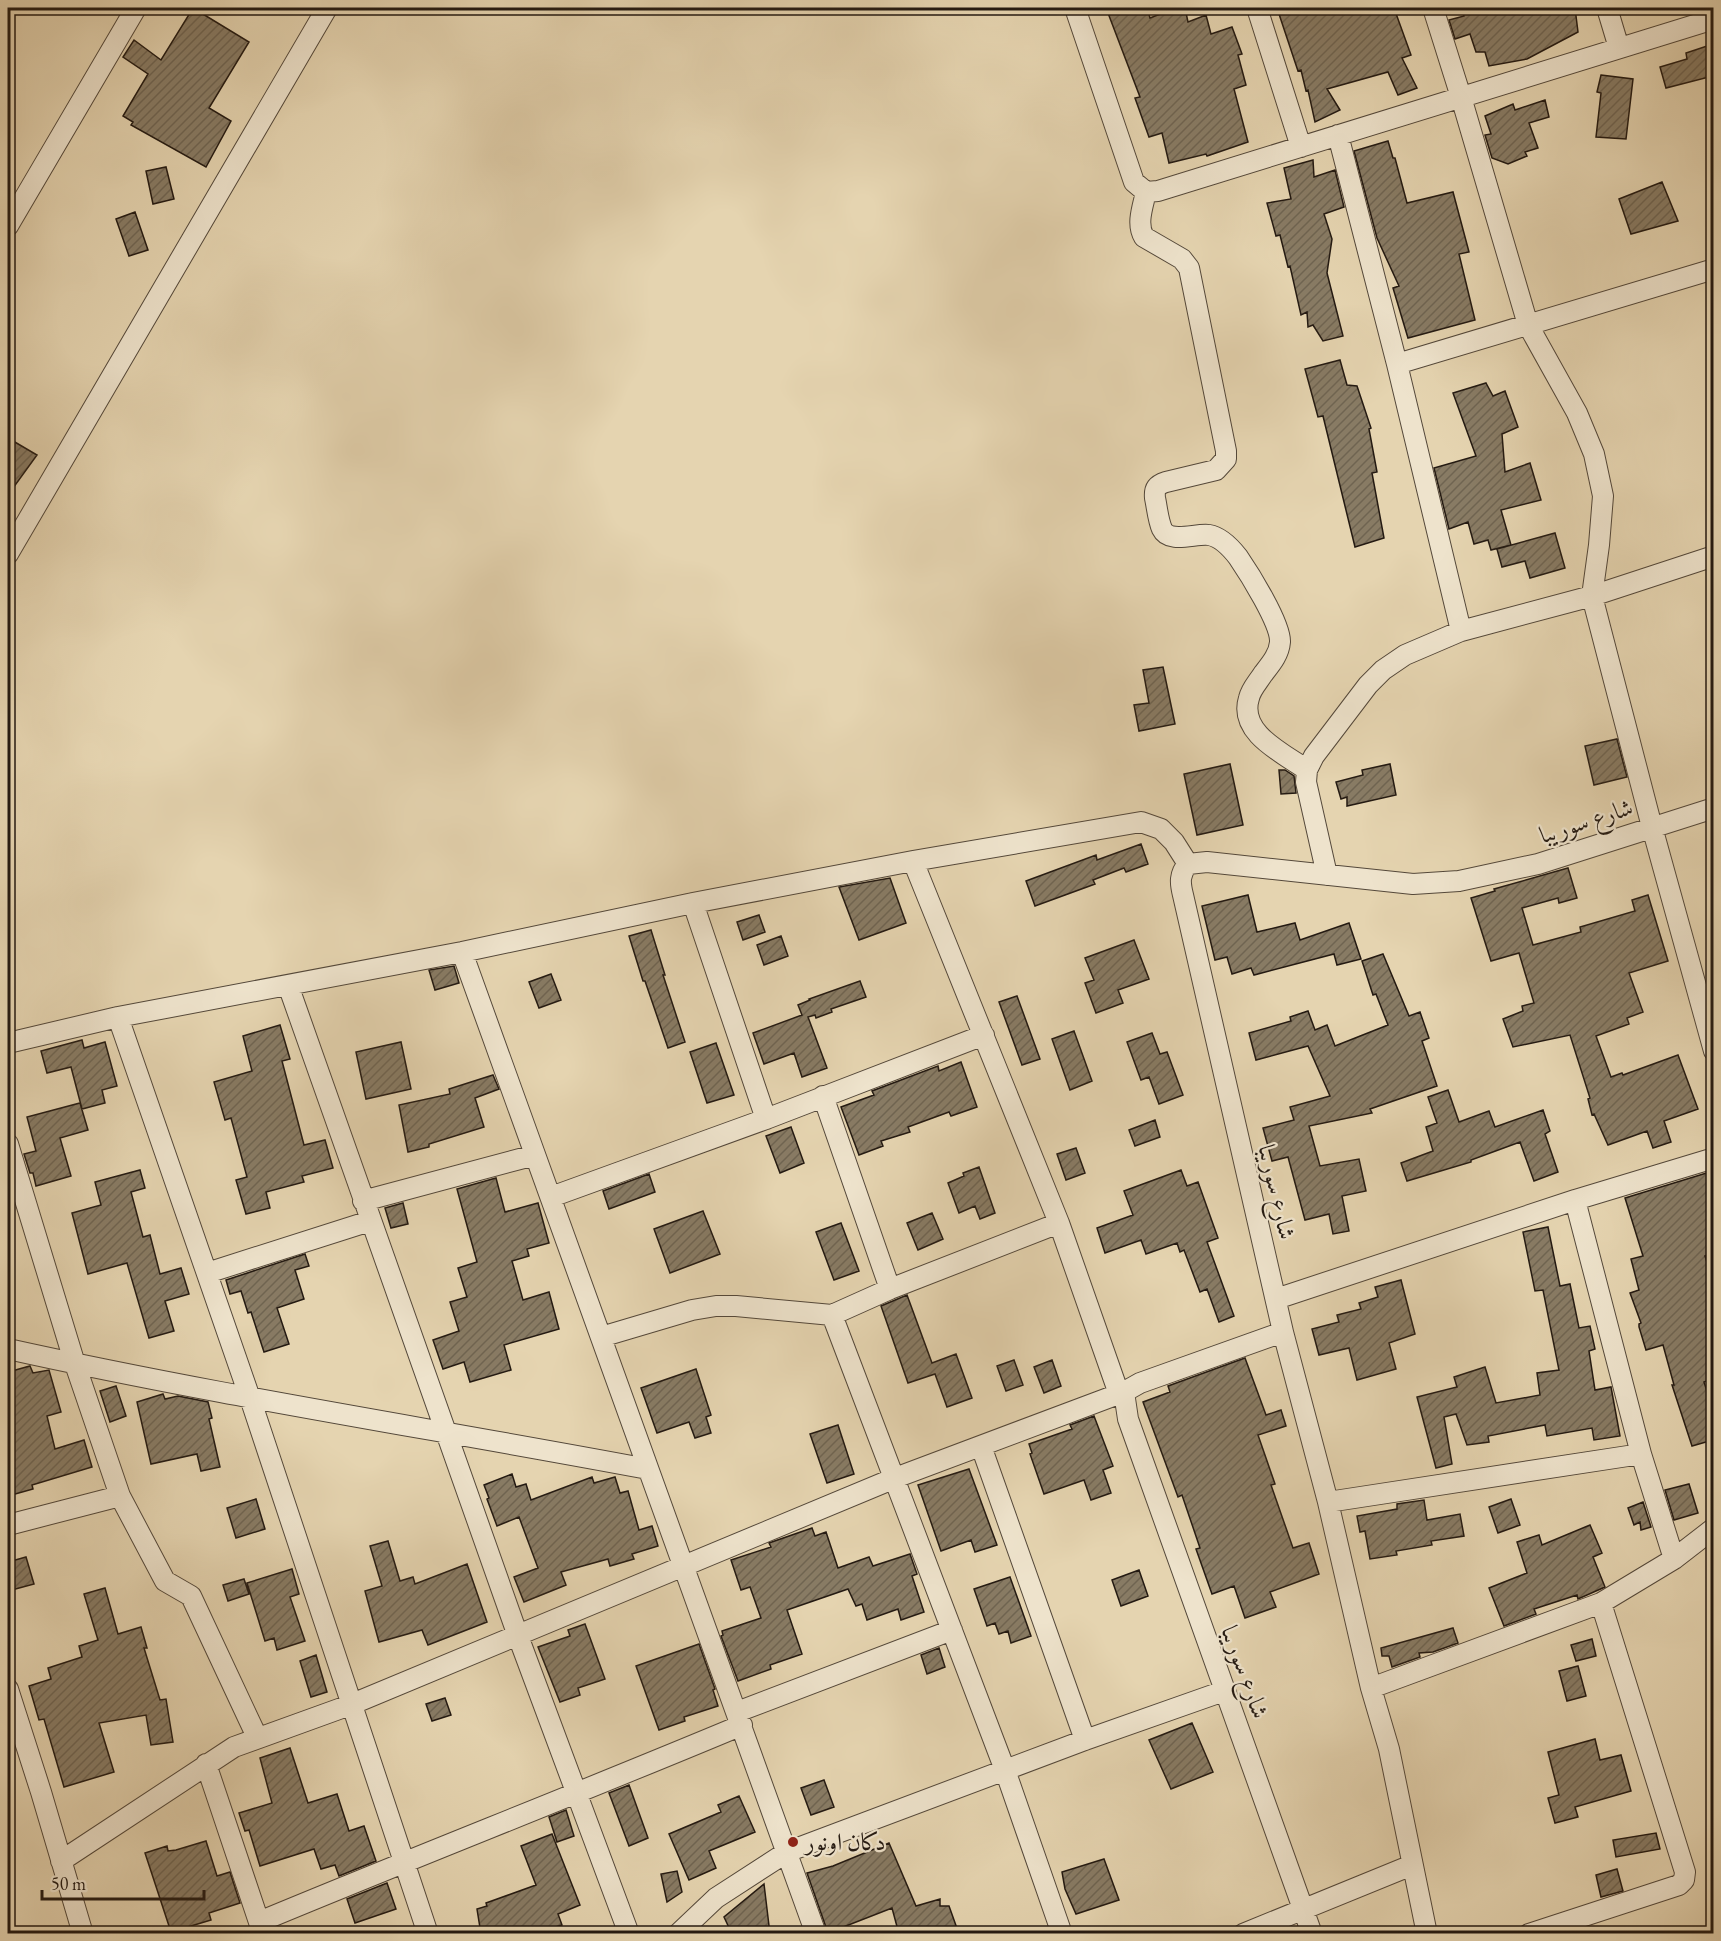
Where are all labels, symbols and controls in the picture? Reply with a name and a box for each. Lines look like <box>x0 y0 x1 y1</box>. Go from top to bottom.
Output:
street label: شارع سوريبا <box>1535 791 1638 855</box>
street label: شارع سوريبا <box>1247 1141 1303 1244</box>
street label: شارع سوريبا <box>1210 1621 1277 1724</box>
place label: دكان اونور <box>803 1826 885 1857</box>
marker: دكان اونور <box>786 1835 800 1849</box>
scale bar <box>42 1863 204 1901</box>
text: 50 m <box>51 1872 86 1895</box>

